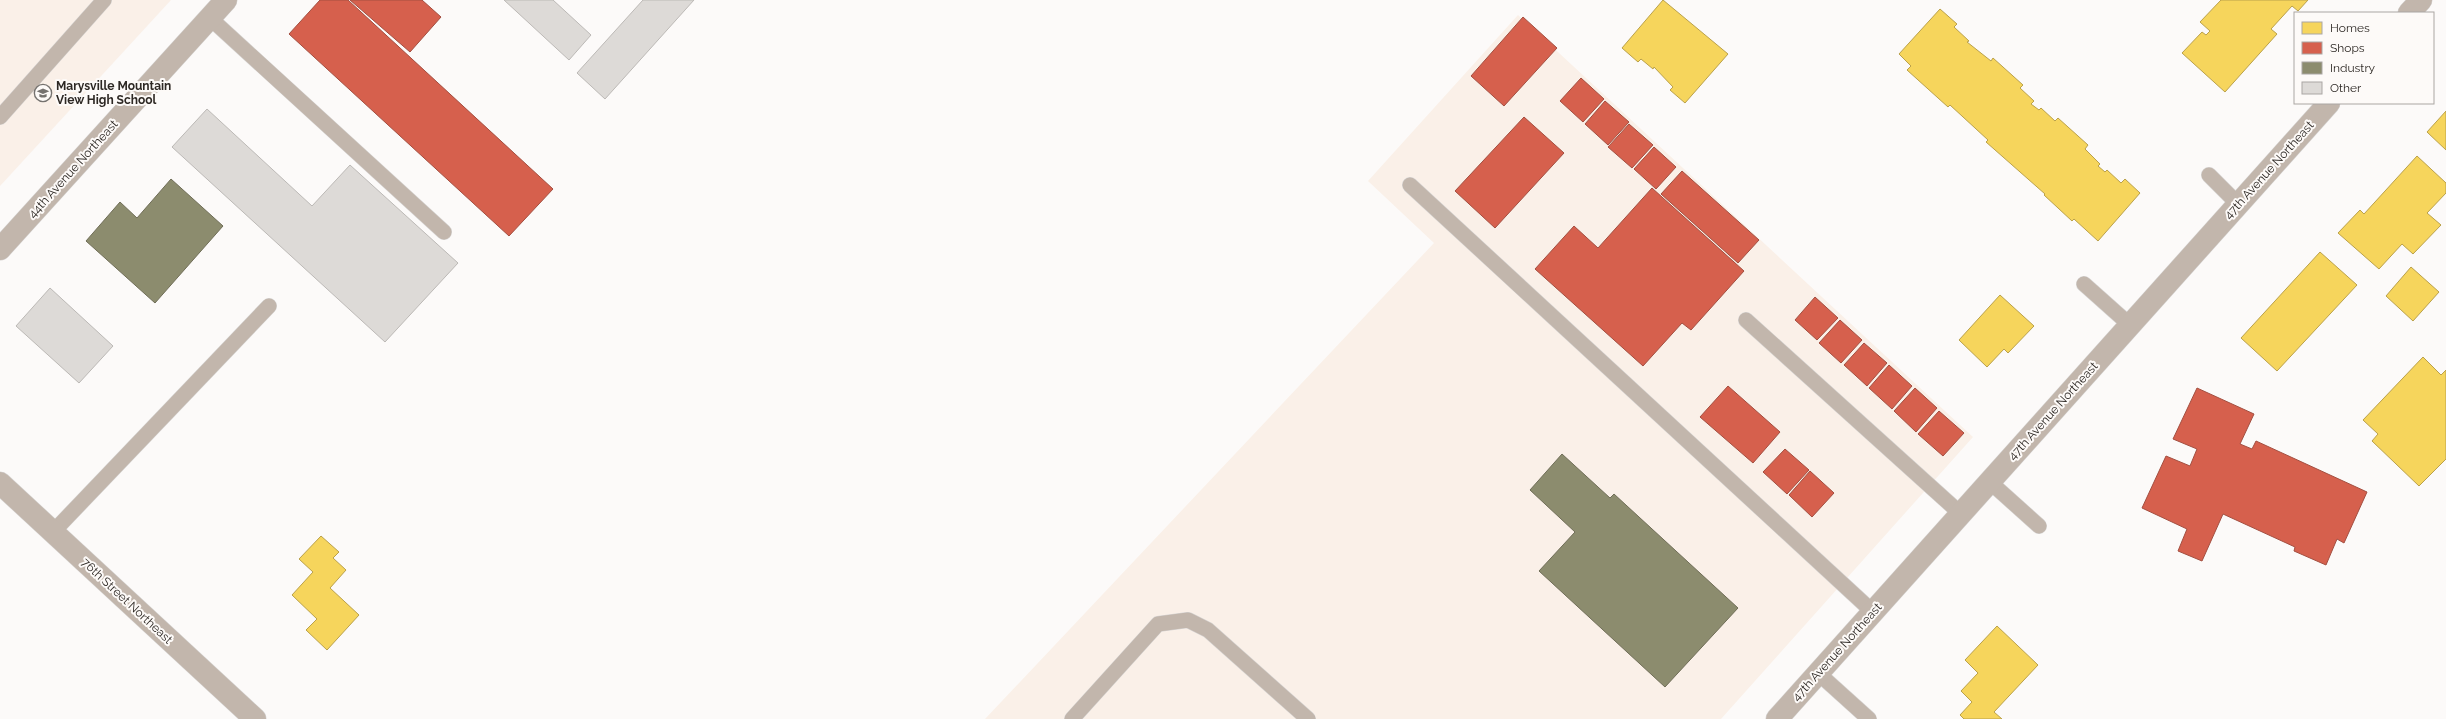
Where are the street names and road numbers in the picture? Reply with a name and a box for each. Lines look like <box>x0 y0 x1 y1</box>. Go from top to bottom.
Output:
street label: 44th Avenue Northeast <box>25 117 121 221</box>
street label: 47th Avenue Northeast <box>2221 118 2317 222</box>
street label: 47th Avenue Northeast <box>2005 359 2101 463</box>
street label: 76th Street Northeast <box>79 555 175 647</box>
street label: 47th Avenue Northeast <box>1789 600 1885 704</box>

